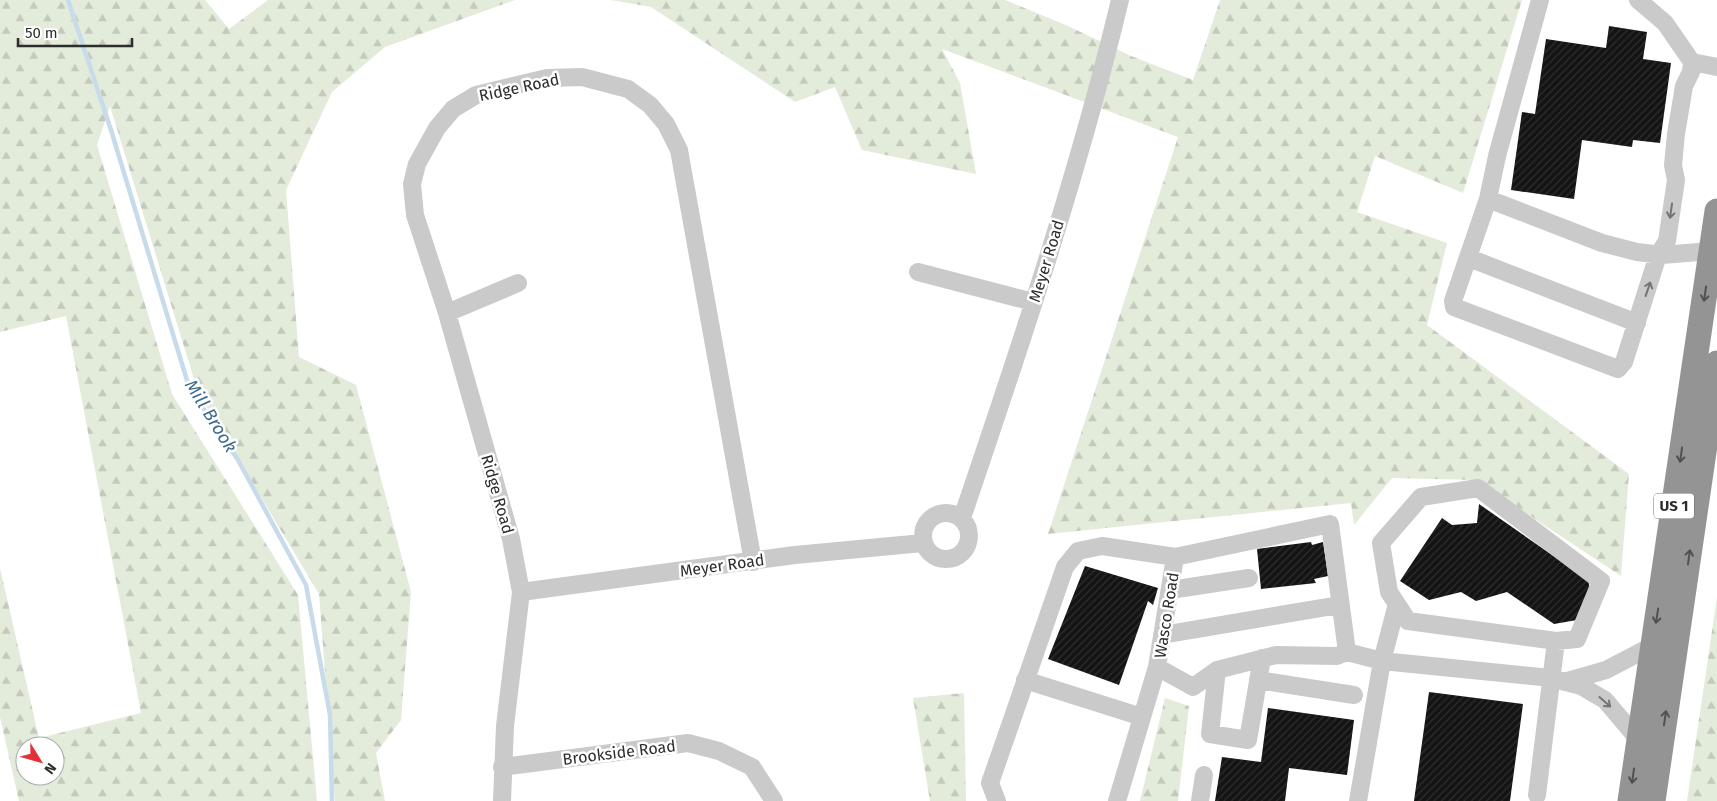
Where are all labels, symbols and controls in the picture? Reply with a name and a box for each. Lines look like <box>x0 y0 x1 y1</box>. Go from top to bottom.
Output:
scale bar <box>18 15 131 47</box>
text: 50 m <box>25 24 58 42</box>
street label: Ridge Road <box>477 70 561 105</box>
one-way arrow <box>1666 202 1676 218</box>
street label: Meyer Road <box>1025 218 1068 305</box>
one-way arrow <box>1644 282 1653 297</box>
one-way arrow <box>1700 286 1710 302</box>
water label: Mill Brook <box>180 376 242 457</box>
one-way arrow <box>1676 447 1686 463</box>
street label: Ridge Road <box>477 452 518 536</box>
road number: US 1 <box>1654 494 1694 518</box>
street label: Meyer Road <box>679 550 765 581</box>
one-way arrow <box>1684 550 1694 566</box>
street label: Wasco Road <box>1150 571 1183 659</box>
one-way arrow <box>1651 607 1661 623</box>
one-way arrow <box>1598 696 1611 708</box>
one-way arrow <box>1660 710 1670 726</box>
north arrow <box>15 736 65 786</box>
street label: Brookside Road <box>562 736 677 769</box>
text: N <box>40 760 60 777</box>
one-way arrow <box>1628 768 1638 784</box>

